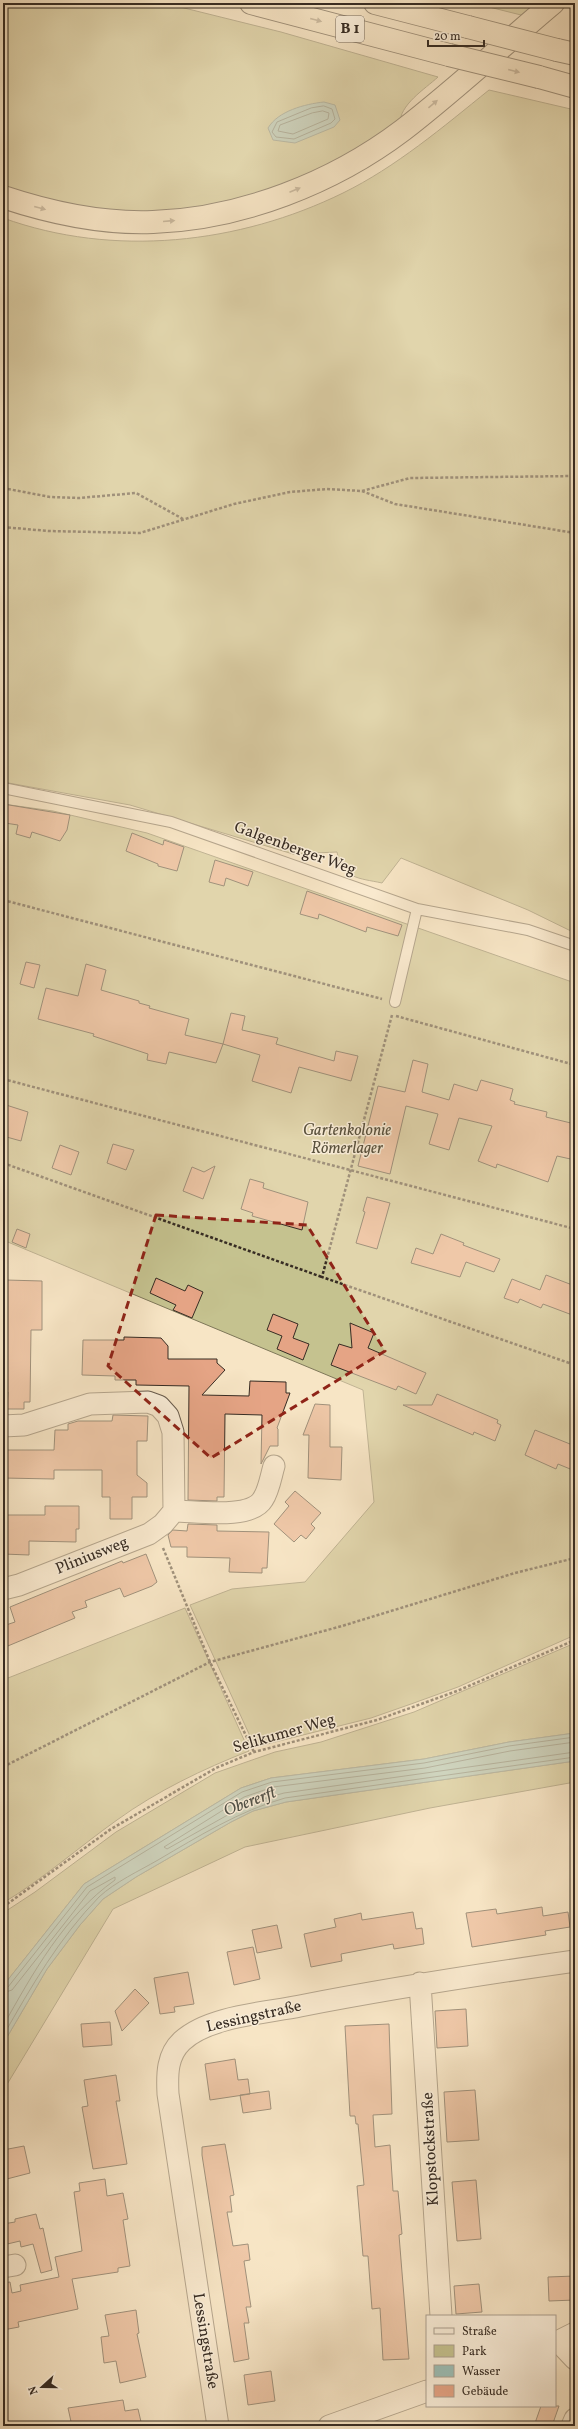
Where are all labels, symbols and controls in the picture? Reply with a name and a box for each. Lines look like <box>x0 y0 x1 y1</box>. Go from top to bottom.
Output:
road number: B 1 <box>336 16 364 42</box>
one-way arrow <box>310 17 322 23</box>
scale bar <box>428 22 484 48</box>
text: 20 m <box>434 29 461 45</box>
one-way arrow <box>509 68 521 74</box>
one-way arrow <box>428 100 438 109</box>
one-way arrow <box>289 187 300 193</box>
one-way arrow <box>35 205 47 211</box>
one-way arrow <box>163 217 175 224</box>
street label: Galgenberger Weg <box>231 817 359 881</box>
park label: Gartenkolonie Römerlager <box>303 1120 391 1160</box>
street label: Pliniusweg <box>52 1531 132 1581</box>
street label: Selikumer Weg <box>230 1709 338 1759</box>
water label: Obererft <box>220 1781 280 1823</box>
street label: Lessingstraße <box>204 1995 304 2039</box>
street label: Klopstockstraße <box>417 2092 445 2206</box>
street label: Lessingstraße <box>187 2291 223 2391</box>
legend <box>426 2315 556 2407</box>
text: Straße <box>462 2324 497 2340</box>
text: Park <box>462 2344 487 2360</box>
text: Wasser <box>462 2364 500 2380</box>
north arrow <box>22 2367 62 2407</box>
text: N <box>26 2384 42 2396</box>
text: Gebäude <box>462 2384 509 2400</box>

